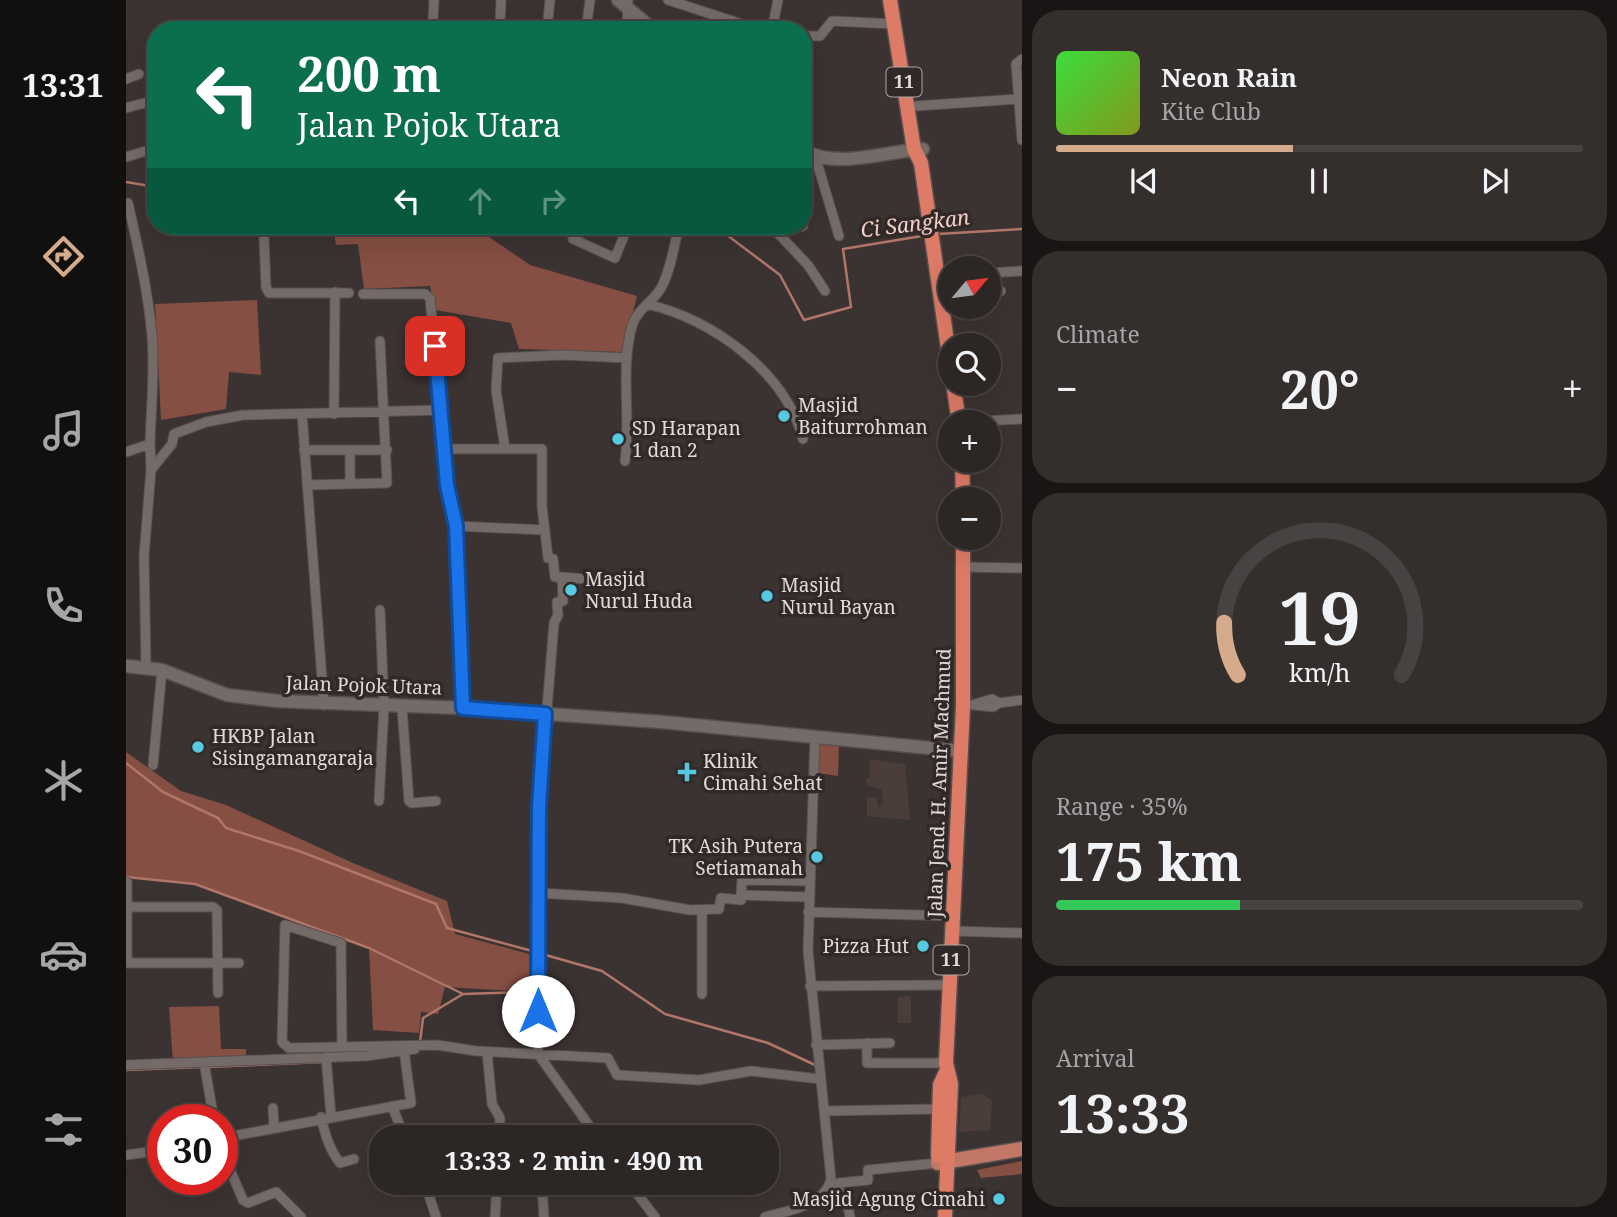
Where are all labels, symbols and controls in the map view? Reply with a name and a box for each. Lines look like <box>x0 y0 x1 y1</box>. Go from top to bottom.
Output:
text: 200 m <box>297 40 441 106</box>
icon: left <box>182 49 273 140</box>
text: Neon Rain <box>1161 59 1297 95</box>
text: 13:31 <box>22 63 104 106</box>
road number: 11 <box>886 68 922 96</box>
text: Kite Club <box>1161 95 1261 127</box>
text: Jalan Pojok Utara <box>297 103 561 146</box>
icon: previous <box>1125 162 1163 200</box>
icon: pause <box>1300 162 1338 200</box>
icon: next <box>1476 162 1514 200</box>
icon: left <box>388 182 426 220</box>
icon: ahead <box>461 182 499 220</box>
icon: right <box>534 182 572 220</box>
water label: Ci Sangkan <box>859 202 971 244</box>
icon: directions <box>39 232 88 281</box>
north arrow <box>938 256 1001 318</box>
map controls <box>938 256 1001 550</box>
pin <box>405 316 465 376</box>
text: Climate <box>1056 318 1140 350</box>
icon: arrive <box>416 327 454 365</box>
button: search <box>938 333 1001 396</box>
text: 20° <box>1280 353 1360 424</box>
text: − <box>1056 362 1078 414</box>
text: + <box>1562 362 1583 414</box>
place label: Masjid Baiturrohman <box>798 392 928 440</box>
icon: music <box>39 406 88 455</box>
marker: Masjid Baiturrohman <box>776 408 792 424</box>
button: + <box>938 410 1001 473</box>
place label: SD Harapan 1 dan 2 <box>632 415 741 463</box>
marker: SD Harapan 1 dan 2 <box>610 431 626 447</box>
button: − <box>938 487 1001 550</box>
place label: Masjid Nurul Huda <box>585 566 693 614</box>
text: 19 <box>1278 567 1361 666</box>
place label: Masjid Nurul Bayan <box>781 572 896 620</box>
icon: phone <box>39 581 88 630</box>
marker: Masjid Nurul Huda <box>563 582 579 598</box>
marker: Masjid Nurul Bayan <box>759 588 775 604</box>
street label: Jalan Jend. H. Amir Machmud <box>921 648 957 919</box>
text: km/h <box>1289 654 1350 688</box>
street label: Jalan Pojok Utara <box>284 669 443 701</box>
place label: HKBP Jalan Sisingamangaraja <box>212 723 374 771</box>
marker: HKBP Jalan Sisingamangaraja <box>190 739 206 755</box>
place label: Klinik Cimahi Sehat <box>703 748 823 796</box>
icon: climate <box>39 756 88 805</box>
marker: Klinik Cimahi Sehat <box>677 762 697 782</box>
text: Range · 35% <box>1056 790 1188 822</box>
text: 175 km <box>1056 825 1242 896</box>
place label: TK Asih Putera Setiamanah <box>668 833 803 881</box>
marker: TK Asih Putera Setiamanah <box>809 849 825 865</box>
icon: car <box>39 930 88 979</box>
place label: Pizza Hut <box>823 933 909 959</box>
marker: Pizza Hut <box>915 938 931 954</box>
road number: 11 <box>934 945 968 974</box>
position arrow <box>501 974 575 1048</box>
text: Arrival <box>1056 1042 1135 1074</box>
text: 13:33 <box>1056 1077 1189 1148</box>
speed limit sign: 30 <box>147 1104 238 1195</box>
icon: filters <box>39 1105 88 1154</box>
text: 13:33 · 2 min · 490 m <box>444 1142 704 1178</box>
place label: Masjid Agung Cimahi <box>792 1186 985 1212</box>
marker: Masjid Agung Cimahi <box>991 1191 1007 1207</box>

